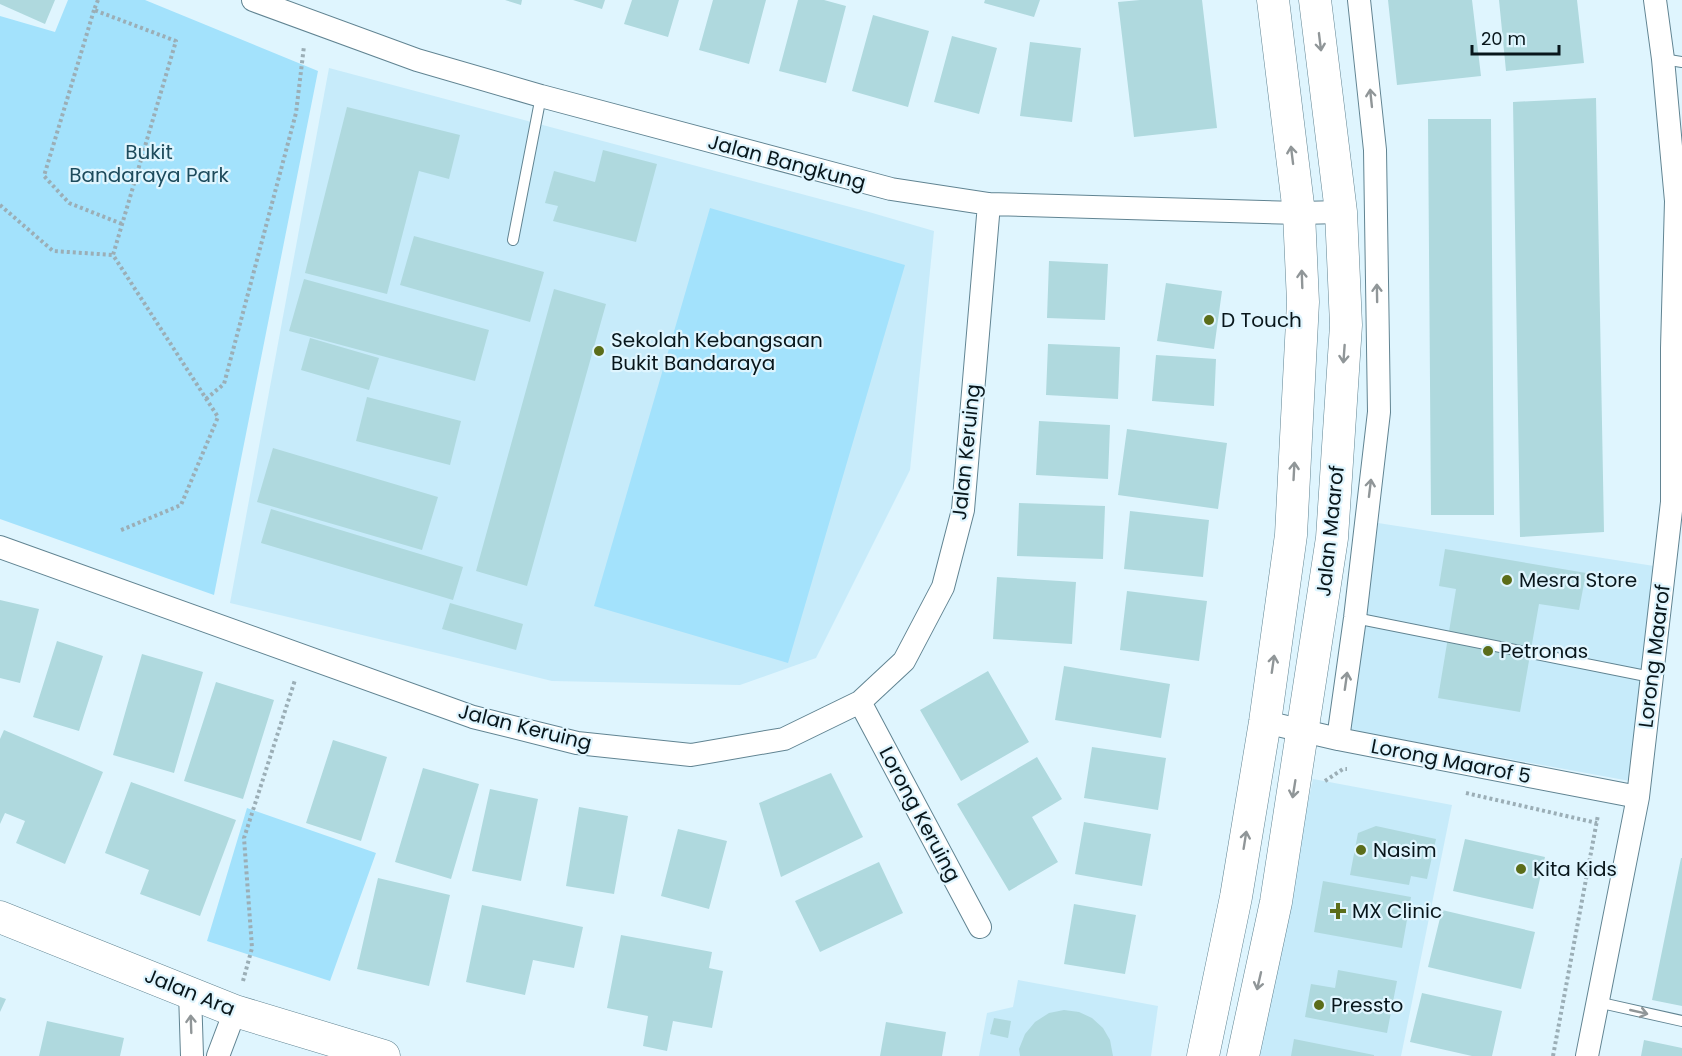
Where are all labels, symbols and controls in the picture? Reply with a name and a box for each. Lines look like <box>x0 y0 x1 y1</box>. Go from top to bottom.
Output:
scale bar <box>1472 18 1559 56</box>
text: 20 m <box>1481 26 1526 51</box>
one-way arrow <box>1315 31 1326 51</box>
one-way arrow <box>1365 89 1376 109</box>
street label: Jalan Bangkung <box>705 127 869 197</box>
park label: Bukit Bandaraya Park <box>69 138 229 189</box>
one-way arrow <box>1286 146 1297 166</box>
one-way arrow <box>1296 270 1308 290</box>
one-way arrow <box>1371 284 1383 304</box>
place label: D Touch <box>1221 306 1302 334</box>
marker: D Touch <box>1202 313 1216 327</box>
place label: Sekolah Kebangsaan Bukit Bandaraya <box>611 326 823 377</box>
marker: Sekolah Kebangsaan Bukit Bandaraya <box>592 344 606 358</box>
one-way arrow <box>1338 344 1349 364</box>
street label: Jalan Keruing <box>945 383 987 521</box>
one-way arrow <box>1289 461 1300 481</box>
street label: Jalan Maarof <box>1309 464 1351 598</box>
one-way arrow <box>1365 478 1376 498</box>
place label: Mesra Store <box>1519 566 1637 594</box>
marker: Mesra Store <box>1500 573 1514 587</box>
street label: Lorong Maarof <box>1631 583 1677 729</box>
place label: Petronas <box>1500 637 1588 665</box>
marker: Petronas <box>1481 644 1495 658</box>
one-way arrow <box>1267 655 1278 675</box>
one-way arrow <box>1341 672 1352 692</box>
street label: Jalan Keruing <box>455 697 595 757</box>
street label: Lorong Maarof 5 <box>1369 732 1533 790</box>
street label: Lorong Keruing <box>873 742 967 886</box>
one-way arrow <box>1289 778 1300 798</box>
one-way arrow <box>1240 830 1251 850</box>
place label: Nasim <box>1373 836 1437 864</box>
marker: Nasim <box>1354 843 1368 857</box>
place label: Kita Kids <box>1533 855 1617 883</box>
marker: Kita Kids <box>1514 862 1528 876</box>
place label: MX Clinic <box>1352 897 1442 925</box>
marker: MX Clinic <box>1329 902 1347 920</box>
street label: Jalan Ara <box>141 961 239 1023</box>
one-way arrow <box>1252 971 1264 990</box>
place label: Pressto <box>1331 991 1403 1019</box>
marker: Pressto <box>1312 998 1326 1012</box>
one-way arrow <box>1630 1006 1649 1018</box>
one-way arrow <box>185 1015 196 1035</box>

